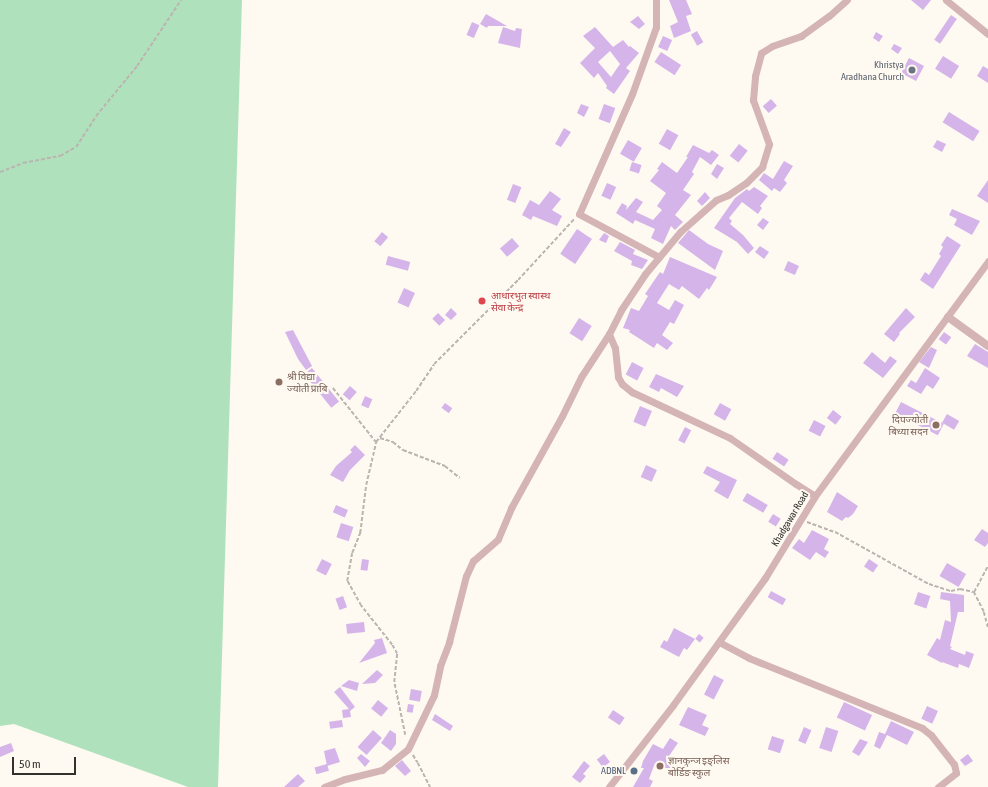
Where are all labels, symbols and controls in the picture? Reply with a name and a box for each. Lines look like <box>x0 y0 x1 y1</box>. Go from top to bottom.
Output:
place label: Khristya Aradhana Church <box>841 58 904 82</box>
marker: Khristya Aradhana Church <box>907 65 917 75</box>
place label: आधारभुत स्वास्थ सेवा केन्द्र <box>491 289 550 312</box>
marker: आधारभुत स्वास्थ सेवा केन्द्र <box>476 295 488 307</box>
place label: श्री विद्या ज्योती प्राबि <box>287 370 327 394</box>
marker: श्री विद्या ज्योती प्राबि <box>274 377 284 387</box>
place label: दिपज्योती बिध्या सदन <box>889 413 928 436</box>
marker: दिपज्योती बिध्या सदन <box>931 420 941 430</box>
street label: Khadgawar Road <box>769 489 811 549</box>
scale bar <box>14 749 78 775</box>
place label: ज्ञानकुन्ज इङ्लिस बोर्डिङ स्कुल <box>668 754 729 778</box>
text: 50 m <box>19 757 41 771</box>
marker: ज्ञानकुन्ज इङ्लिस बोर्डिङ स्कुल <box>655 761 665 771</box>
place label: ADBNL <box>601 765 626 777</box>
marker: ADBNL <box>629 766 639 776</box>

